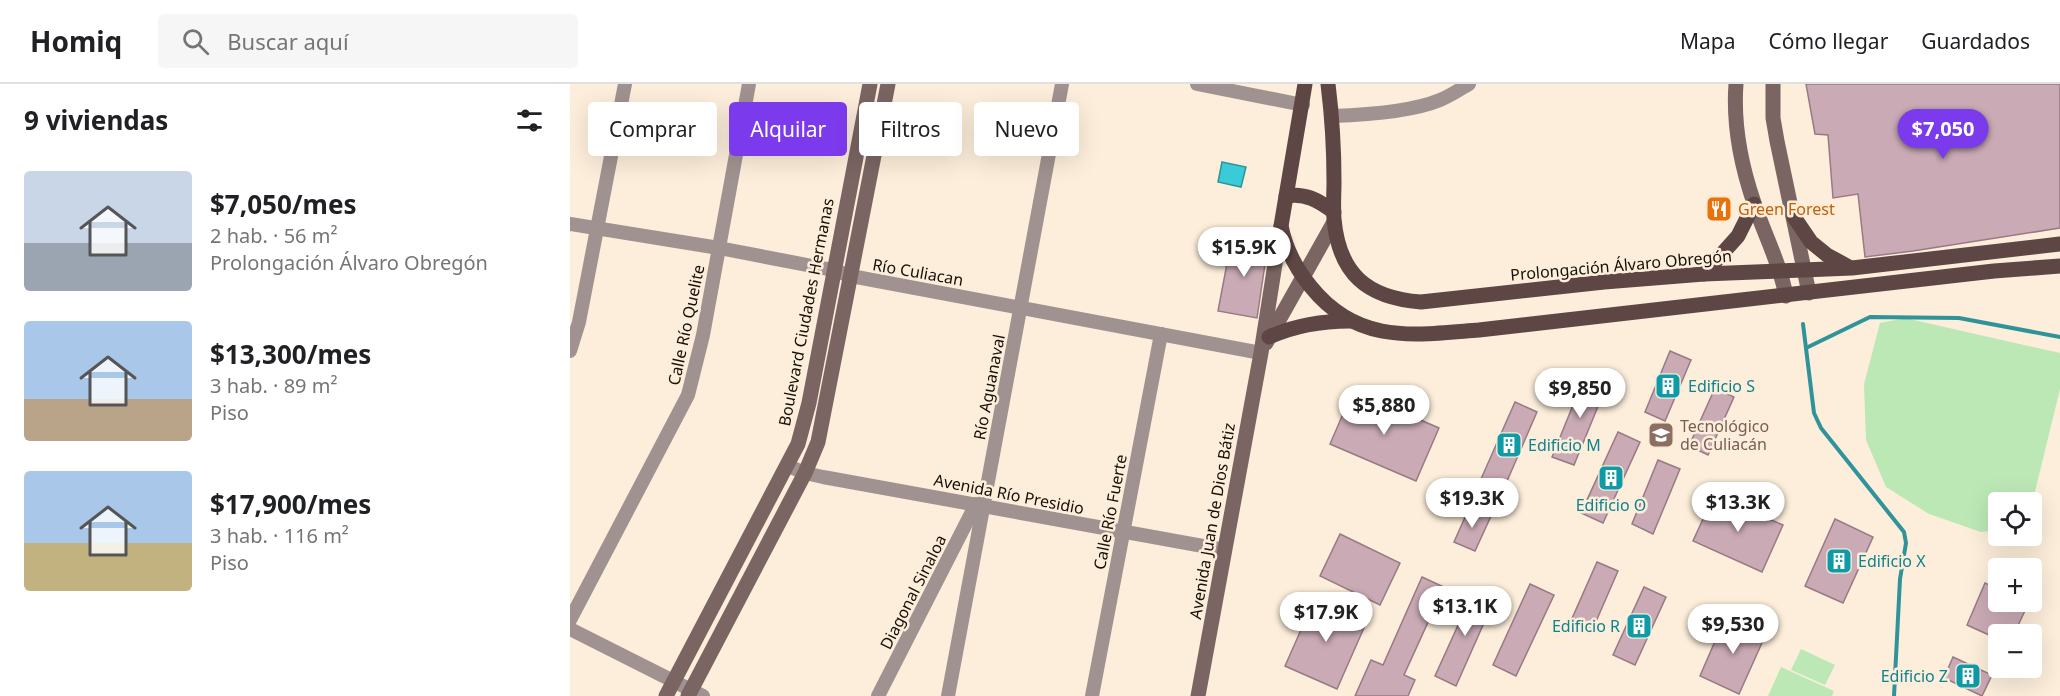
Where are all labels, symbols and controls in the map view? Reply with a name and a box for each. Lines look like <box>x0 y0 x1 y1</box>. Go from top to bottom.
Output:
search box <box>158 14 578 68</box>
text: Homiq <box>30 22 122 60</box>
icon: search <box>179 25 212 58</box>
text: Buscar aquí <box>227 26 349 56</box>
text: Mapa <box>1680 27 1735 55</box>
text: Cómo llegar <box>1768 27 1888 55</box>
text: Guardados <box>1921 27 2030 55</box>
text: 9 viviendas <box>24 102 168 138</box>
chip: Comprar <box>588 102 717 156</box>
chip: Alquilar <box>729 102 847 156</box>
chip: Filtros <box>859 102 962 156</box>
chip: Nuevo <box>974 102 1079 156</box>
icon: filters <box>513 104 546 137</box>
pin: $7,050 <box>1894 109 1992 160</box>
text: $7,050 <box>1912 115 1974 142</box>
text: $7,050/mes <box>210 186 356 222</box>
restaurant icon: Green Forest <box>1704 194 1734 224</box>
icon: home <box>72 195 144 267</box>
street label: Boulevard Ciudades Hermanas <box>773 196 839 428</box>
place label: Green Forest <box>1738 198 1835 220</box>
text: 2 hab. · 56 m² <box>210 222 337 249</box>
pin: $15.9K <box>1195 227 1293 278</box>
text: $15.9K <box>1212 233 1276 260</box>
street label: Prolongación Álvaro Obregón <box>1509 244 1733 286</box>
text: Prolongación Álvaro Obregón <box>210 249 488 276</box>
street label: Río Culiacan <box>871 253 965 291</box>
street label: Calle Río Quelite <box>662 263 710 387</box>
street label: Río Aguanaval <box>968 332 1010 442</box>
text: $13,300/mes <box>210 336 371 372</box>
icon: home <box>72 345 144 417</box>
pin: $9,850 <box>1531 368 1629 419</box>
building icon: Edificio S <box>1653 371 1683 401</box>
text: 3 hab. · 89 m² <box>210 372 337 399</box>
text: $9,850 <box>1549 374 1611 401</box>
place label: Edificio S <box>1688 375 1755 397</box>
pin: $5,880 <box>1335 385 1433 436</box>
text: $5,880 <box>1353 391 1415 418</box>
text: Piso <box>210 399 249 426</box>
place label: Tecnológico de Culiacán <box>1680 415 1769 455</box>
school or university icon: Tecnológico de Culiacán <box>1646 420 1676 450</box>
street label: Avenida Juan de Dios Bátiz <box>1184 421 1240 621</box>
building icon: Edificio M <box>1494 430 1524 460</box>
place label: Edificio M <box>1528 434 1601 456</box>
street label: Calle Río Fuerte <box>1088 452 1132 572</box>
building icon: Edificio O <box>1596 463 1626 493</box>
street label: Avenida Río Presidio <box>932 469 1086 519</box>
pin: $19.3K <box>1423 478 1521 529</box>
pin: $13.3K <box>1689 482 1787 533</box>
text: $19.3K <box>1440 484 1504 511</box>
text: $17,900/mes <box>210 486 371 522</box>
text: $13.3K <box>1706 488 1770 515</box>
map controls <box>1988 492 2042 678</box>
button: locate <box>1988 492 2042 546</box>
place label: Edificio O <box>1576 494 1646 516</box>
icon: home <box>72 495 144 567</box>
text: 3 hab. · 116 m² <box>210 522 349 549</box>
street label: Diagonal Sinaloa <box>875 531 951 653</box>
building icon: Edificio X <box>1824 546 1854 576</box>
text: Piso <box>210 549 249 576</box>
place label: Edificio X <box>1858 550 1926 572</box>
button: + <box>1988 558 2042 612</box>
pin: $13.1K <box>1416 586 1514 637</box>
pin: $17.9K <box>1277 592 1375 643</box>
text: $13.1K <box>1433 592 1497 619</box>
text: $17.9K <box>1294 598 1358 625</box>
pin: $9,530 <box>1684 604 1782 655</box>
text: $9,530 <box>1702 610 1764 637</box>
building icon: Edificio R <box>1624 611 1654 641</box>
place label: Edificio R <box>1552 615 1620 637</box>
button: − <box>1988 624 2042 678</box>
building icon: Edificio Z <box>1953 661 1983 691</box>
place label: Edificio Z <box>1881 665 1948 687</box>

